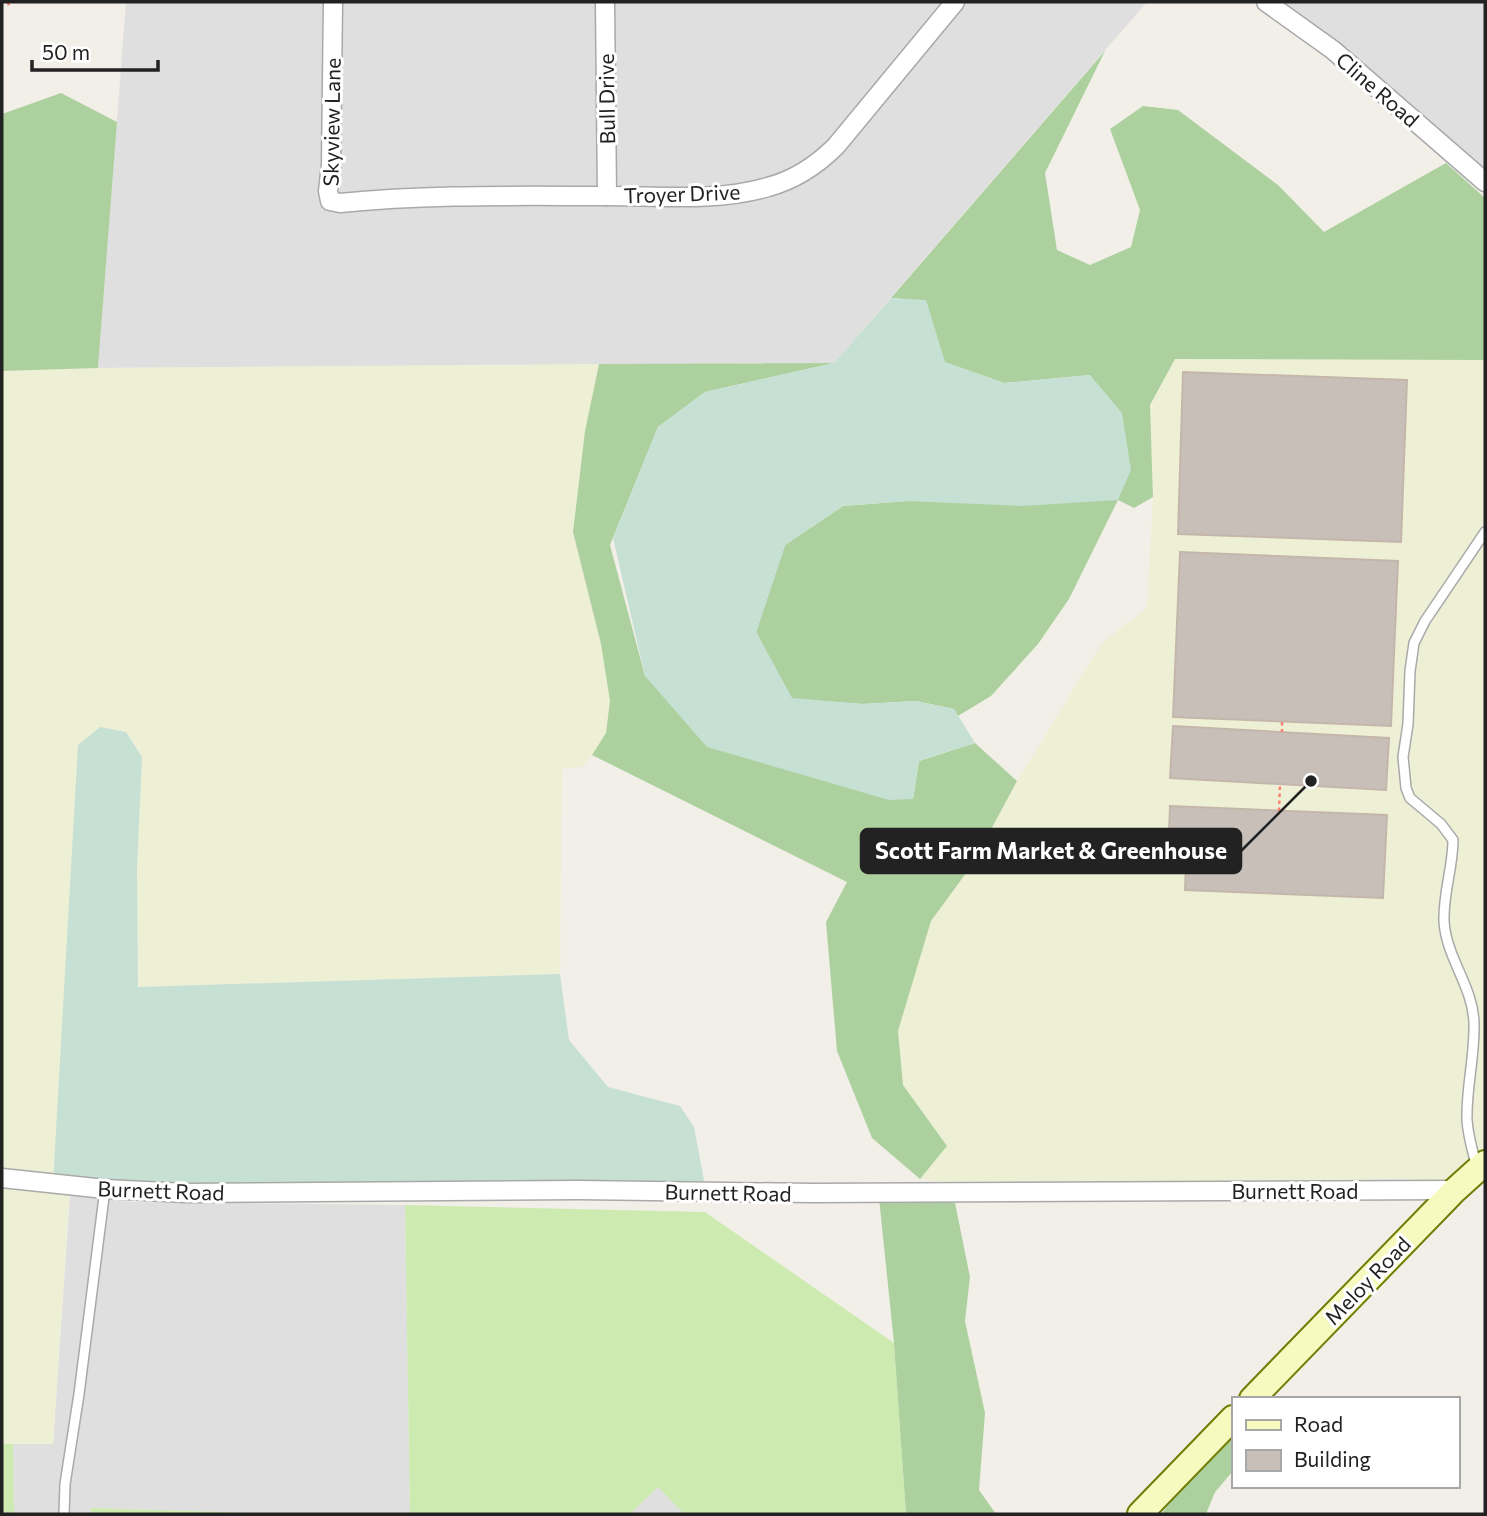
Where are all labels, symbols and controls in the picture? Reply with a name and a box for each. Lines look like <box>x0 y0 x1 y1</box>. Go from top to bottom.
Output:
scale bar <box>32 28 158 72</box>
text: 50 m <box>42 39 90 64</box>
street label: Cline Road <box>1332 46 1424 132</box>
street label: Bull Drive <box>593 53 619 145</box>
street label: Skyview Lane <box>317 58 345 186</box>
street label: Troyer Drive <box>623 178 741 208</box>
callout: Scott Farm Market & Greenhouse <box>861 829 1241 873</box>
text: Scott Farm Market & Greenhouse <box>875 836 1227 864</box>
street label: Burnett Road <box>97 1175 225 1205</box>
street label: Burnett Road <box>664 1178 792 1206</box>
street label: Burnett Road <box>1232 1178 1358 1203</box>
street label: Meloy Road <box>1319 1231 1415 1329</box>
legend <box>1232 1397 1459 1488</box>
text: Road <box>1294 1411 1343 1436</box>
text: Building <box>1294 1446 1371 1471</box>

